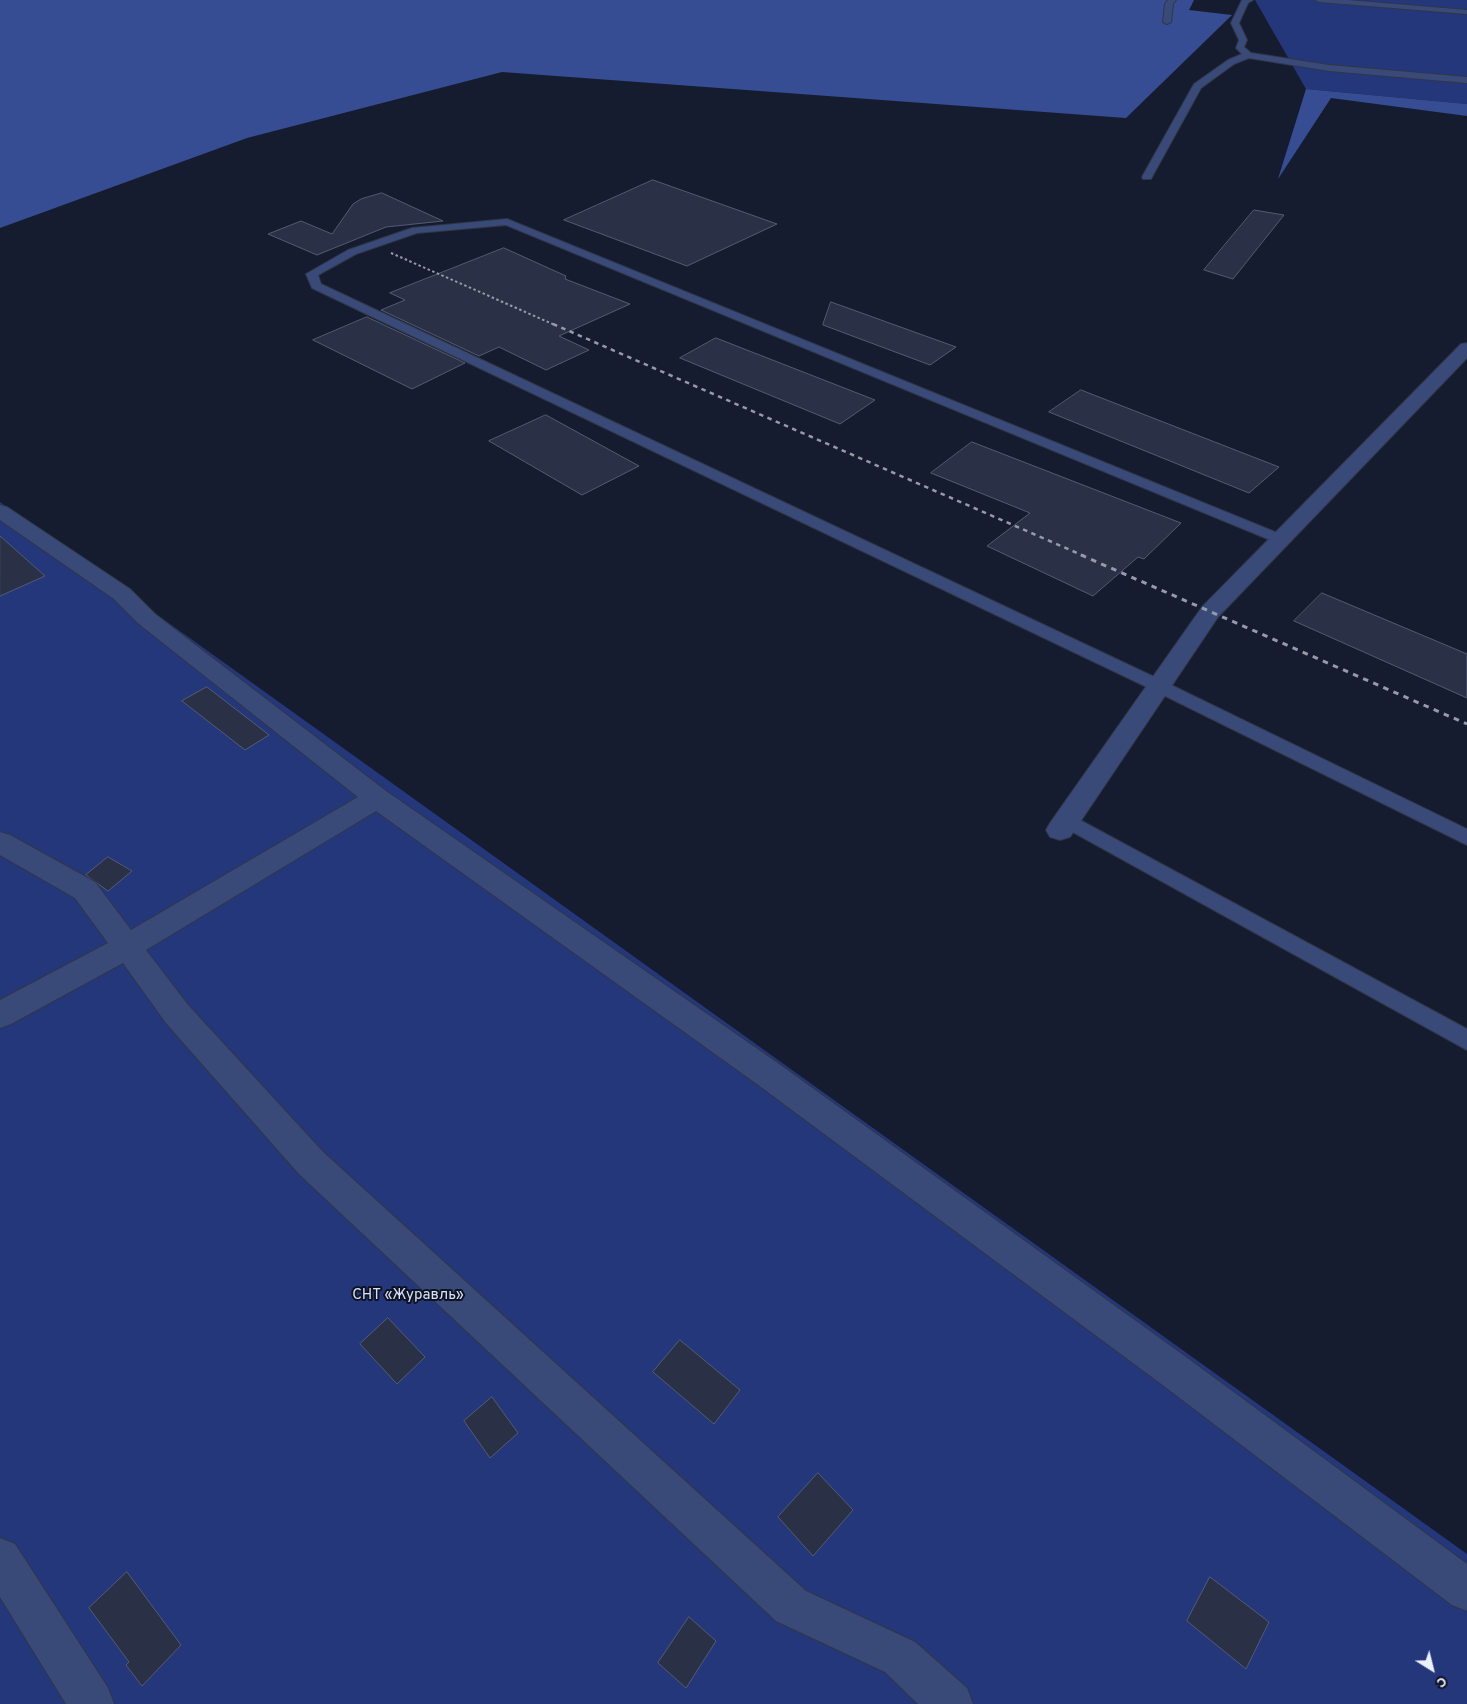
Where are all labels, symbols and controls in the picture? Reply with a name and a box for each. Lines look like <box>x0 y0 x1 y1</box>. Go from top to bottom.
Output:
park label: СНТ «Журавль» <box>352 1287 464 1305</box>
north arrow <box>1407 1644 1457 1694</box>
text: С <box>1432 1672 1450 1691</box>

